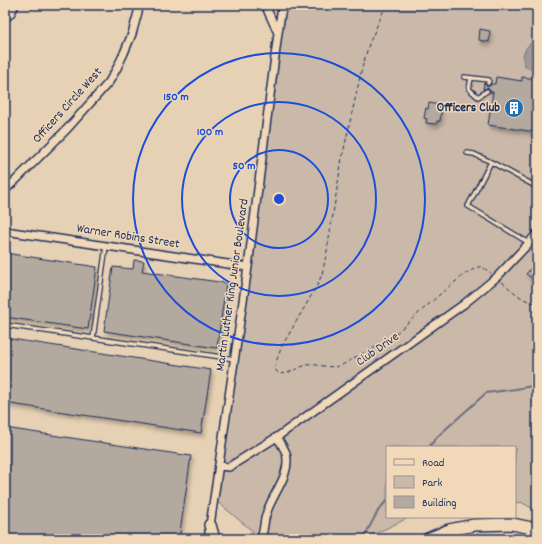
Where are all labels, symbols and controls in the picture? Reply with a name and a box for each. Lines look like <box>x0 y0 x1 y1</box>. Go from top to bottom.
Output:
street label: Officers Circle West <box>29 64 108 148</box>
text: 150 m <box>163 89 189 106</box>
building icon: Officers Club <box>503 97 525 119</box>
place label: Officers Club <box>437 99 500 118</box>
text: 100 m <box>197 124 223 141</box>
text: 50 m <box>232 158 256 175</box>
centre of rings <box>272 192 286 206</box>
street label: Martin Luther King Junior Boulevard <box>211 197 255 373</box>
street label: Warner Robins Street <box>75 219 181 255</box>
street label: Club Drive <box>353 328 404 372</box>
legend <box>386 446 516 518</box>
text: Road <box>422 455 444 472</box>
text: Park <box>422 475 443 492</box>
text: Building <box>422 495 457 512</box>

